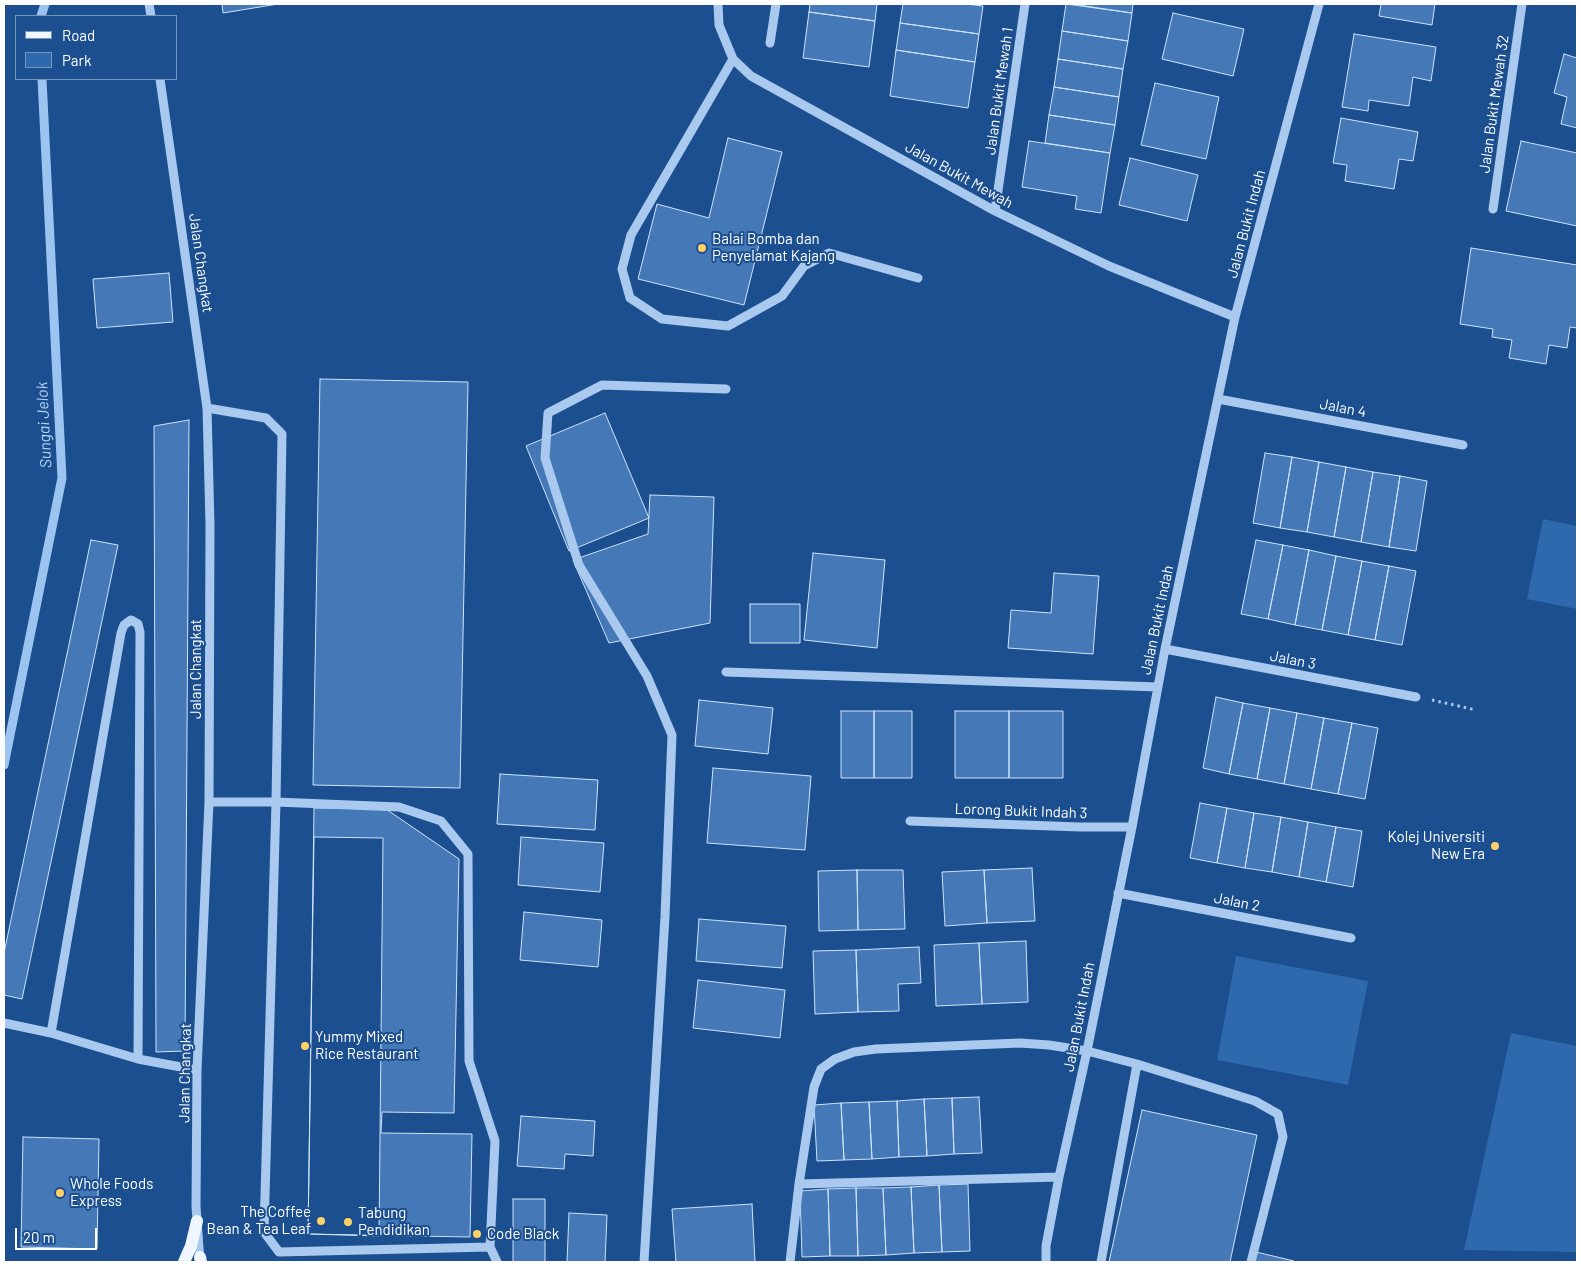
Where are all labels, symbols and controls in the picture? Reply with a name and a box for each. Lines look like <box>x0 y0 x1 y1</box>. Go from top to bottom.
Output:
legend <box>15 15 178 80</box>
text: Road <box>62 26 95 44</box>
street label: Jalan Bukit Mewah 1 <box>981 26 1017 156</box>
street label: Jalan Bukit Mewah 32 <box>1475 34 1513 174</box>
text: Park <box>62 51 91 69</box>
street label: Jalan Bukit Mewah <box>902 138 1016 212</box>
street label: Jalan Bukit Indah <box>1223 168 1269 280</box>
street label: Jalan Changkat <box>185 212 217 314</box>
place label: Balai Bomba dan Penyelamat Kajang <box>712 230 835 265</box>
marker: Balai Bomba dan Penyelamat Kajang <box>696 242 708 254</box>
water label: Sungai Jelok <box>32 381 56 469</box>
street label: Jalan 4 <box>1318 395 1368 421</box>
street label: Jalan Bukit Indah <box>1137 564 1177 676</box>
street label: Jalan Changkat <box>187 619 205 719</box>
street label: Jalan 3 <box>1269 647 1317 673</box>
street label: Lorong Bukit Indah 3 <box>954 800 1088 822</box>
place label: Kolej Universiti New Era <box>1388 828 1485 863</box>
marker: Kolej Universiti New Era <box>1489 840 1501 852</box>
street label: Jalan 2 <box>1212 889 1262 915</box>
street label: Jalan Bukit Indah <box>1060 961 1098 1073</box>
street label: Jalan Changkat <box>175 1023 195 1123</box>
place label: Yummy Mixed Rice Restaurant <box>315 1028 419 1063</box>
marker: Yummy Mixed Rice Restaurant <box>299 1040 311 1052</box>
place label: Whole Foods Express <box>70 1175 153 1210</box>
marker: Whole Foods Express <box>54 1187 66 1199</box>
place label: The Coffee Bean & Tea Leaf <box>207 1203 311 1238</box>
place label: Tabung Pendidikan <box>358 1204 430 1239</box>
marker: The Coffee Bean & Tea Leaf <box>315 1215 327 1227</box>
marker: Tabung Pendidikan <box>342 1216 354 1228</box>
scale bar <box>18 1218 100 1250</box>
place label: Code Black <box>487 1225 559 1243</box>
text: 20 m <box>23 1228 55 1246</box>
marker: Code Black <box>471 1228 483 1240</box>

